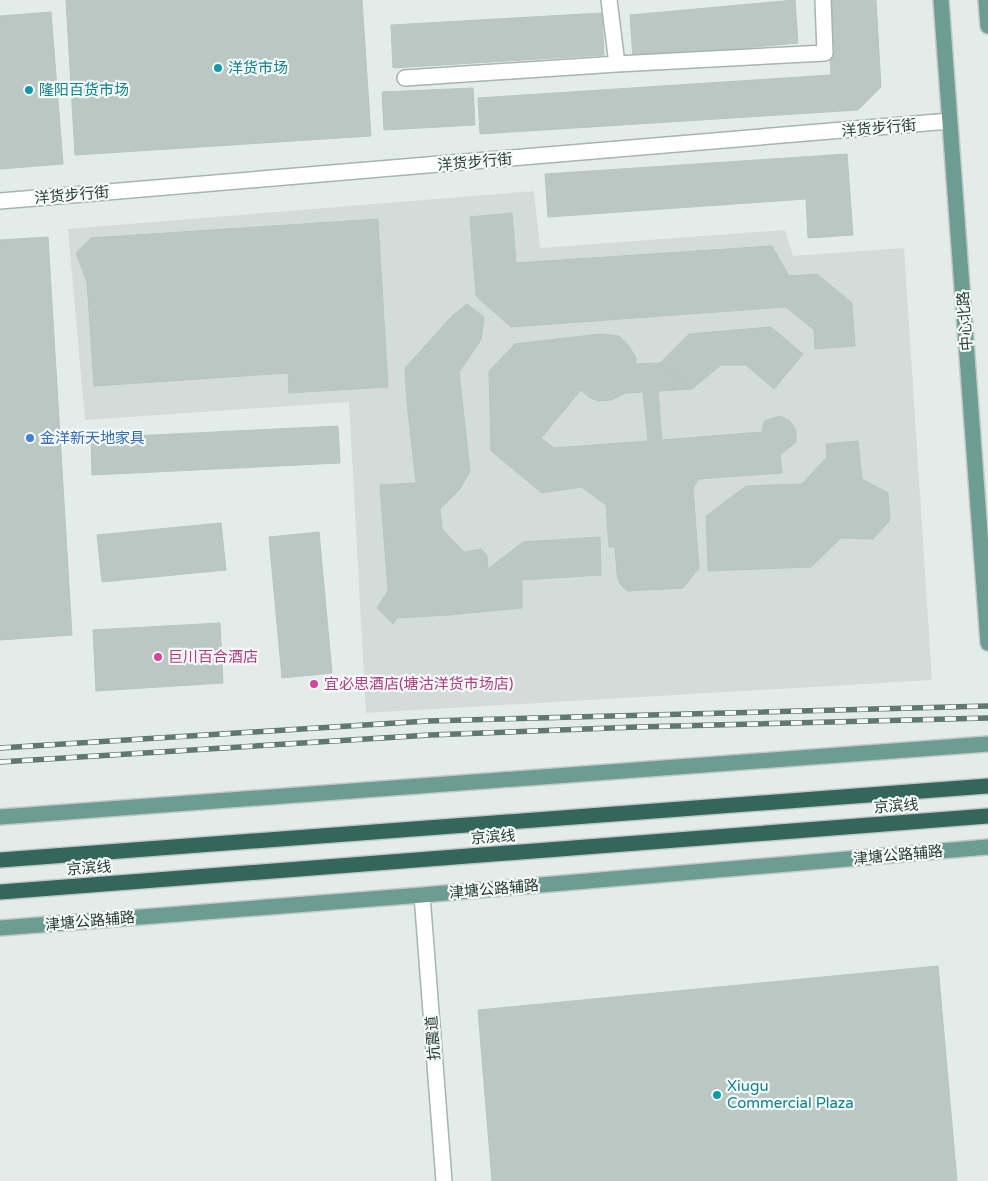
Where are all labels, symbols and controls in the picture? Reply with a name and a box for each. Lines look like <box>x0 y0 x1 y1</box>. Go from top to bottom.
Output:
place label: 洋货市场 <box>228 59 288 77</box>
marker: 洋货市场 <box>212 62 224 74</box>
place label: 隆阳百货市场 <box>39 81 129 99</box>
marker: 隆阳百货市场 <box>23 84 35 96</box>
street label: 洋货步行街 <box>841 116 917 140</box>
street label: 洋货步行街 <box>437 150 513 174</box>
street label: 洋货步行街 <box>34 183 110 207</box>
street label: 中心北路 <box>954 290 976 352</box>
place label: 金洋新天地家具 <box>40 429 145 447</box>
marker: 金洋新天地家具 <box>24 432 36 444</box>
place label: 巨川百合酒店 <box>168 648 258 666</box>
marker: 巨川百合酒店 <box>152 651 164 663</box>
place label: 宜必思酒店(塘沽洋货市场店) <box>324 675 513 693</box>
marker: 宜必思酒店(塘沽洋货市场店) <box>308 678 320 690</box>
street label: 京滨线 <box>873 795 919 817</box>
street label: 京滨线 <box>470 826 516 848</box>
street label: 津塘公路辅路 <box>852 842 944 868</box>
street label: 京滨线 <box>66 857 112 879</box>
street label: 津塘公路辅路 <box>448 876 540 902</box>
street label: 津塘公路辅路 <box>44 908 136 934</box>
street label: 抗震道 <box>422 1015 444 1061</box>
place label: Xiugu Commercial Plaza <box>727 1077 854 1112</box>
marker: Xiugu Commercial Plaza <box>711 1089 723 1101</box>

